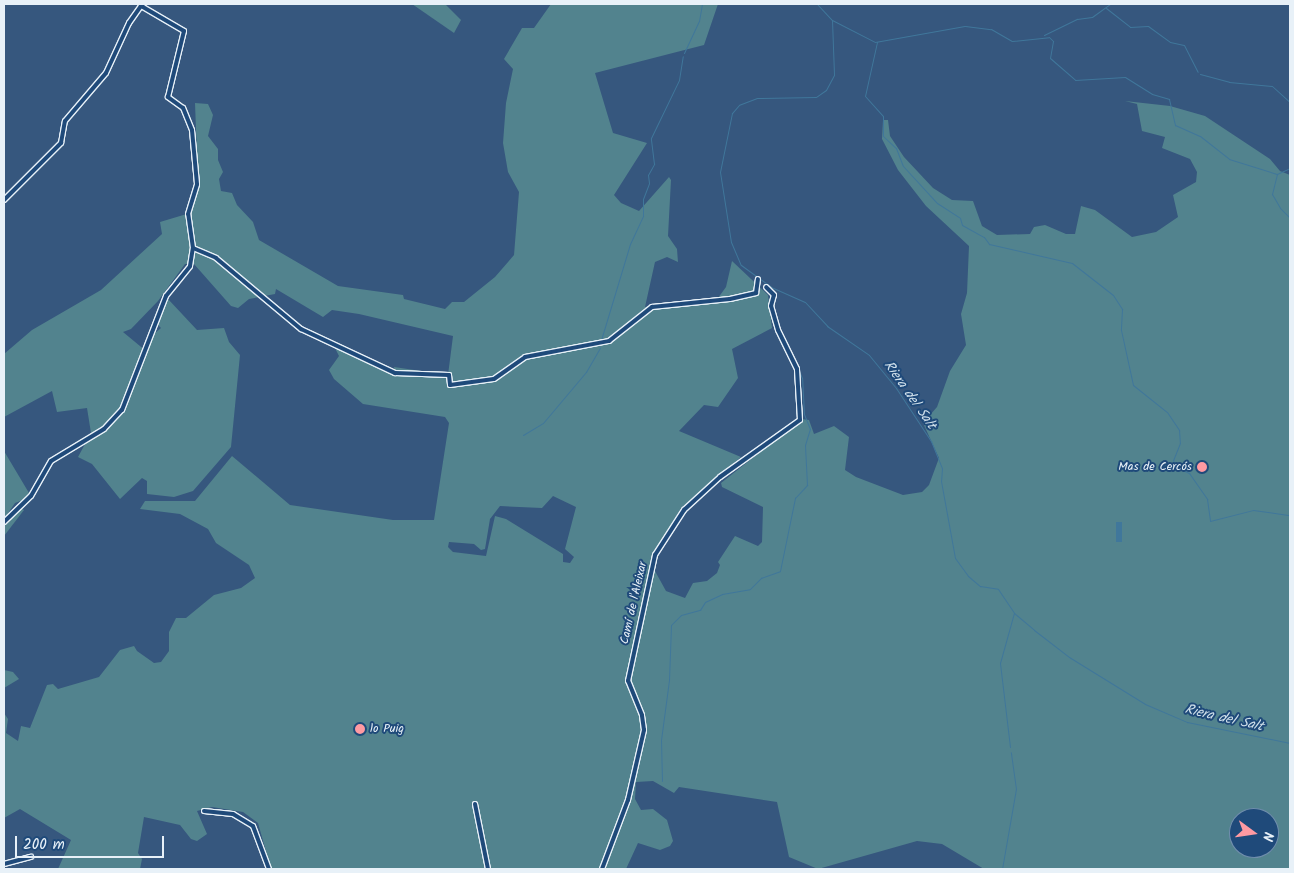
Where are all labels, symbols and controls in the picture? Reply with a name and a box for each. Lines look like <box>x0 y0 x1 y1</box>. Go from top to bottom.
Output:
water label: Riera del Salt <box>880 357 940 433</box>
place label: Mas de Cercós <box>1118 460 1192 474</box>
marker: Mas de Cercós <box>1196 461 1208 473</box>
street label: Camí de l'Aleixar <box>618 560 650 646</box>
water label: Riera del Salt <box>1183 701 1265 735</box>
place label: lo Puig <box>370 722 404 736</box>
marker: lo Puig <box>354 723 366 735</box>
north arrow <box>1229 808 1279 858</box>
scale bar <box>18 826 166 858</box>
text: N <box>1256 829 1279 843</box>
text: 200 m <box>23 833 65 857</box>

